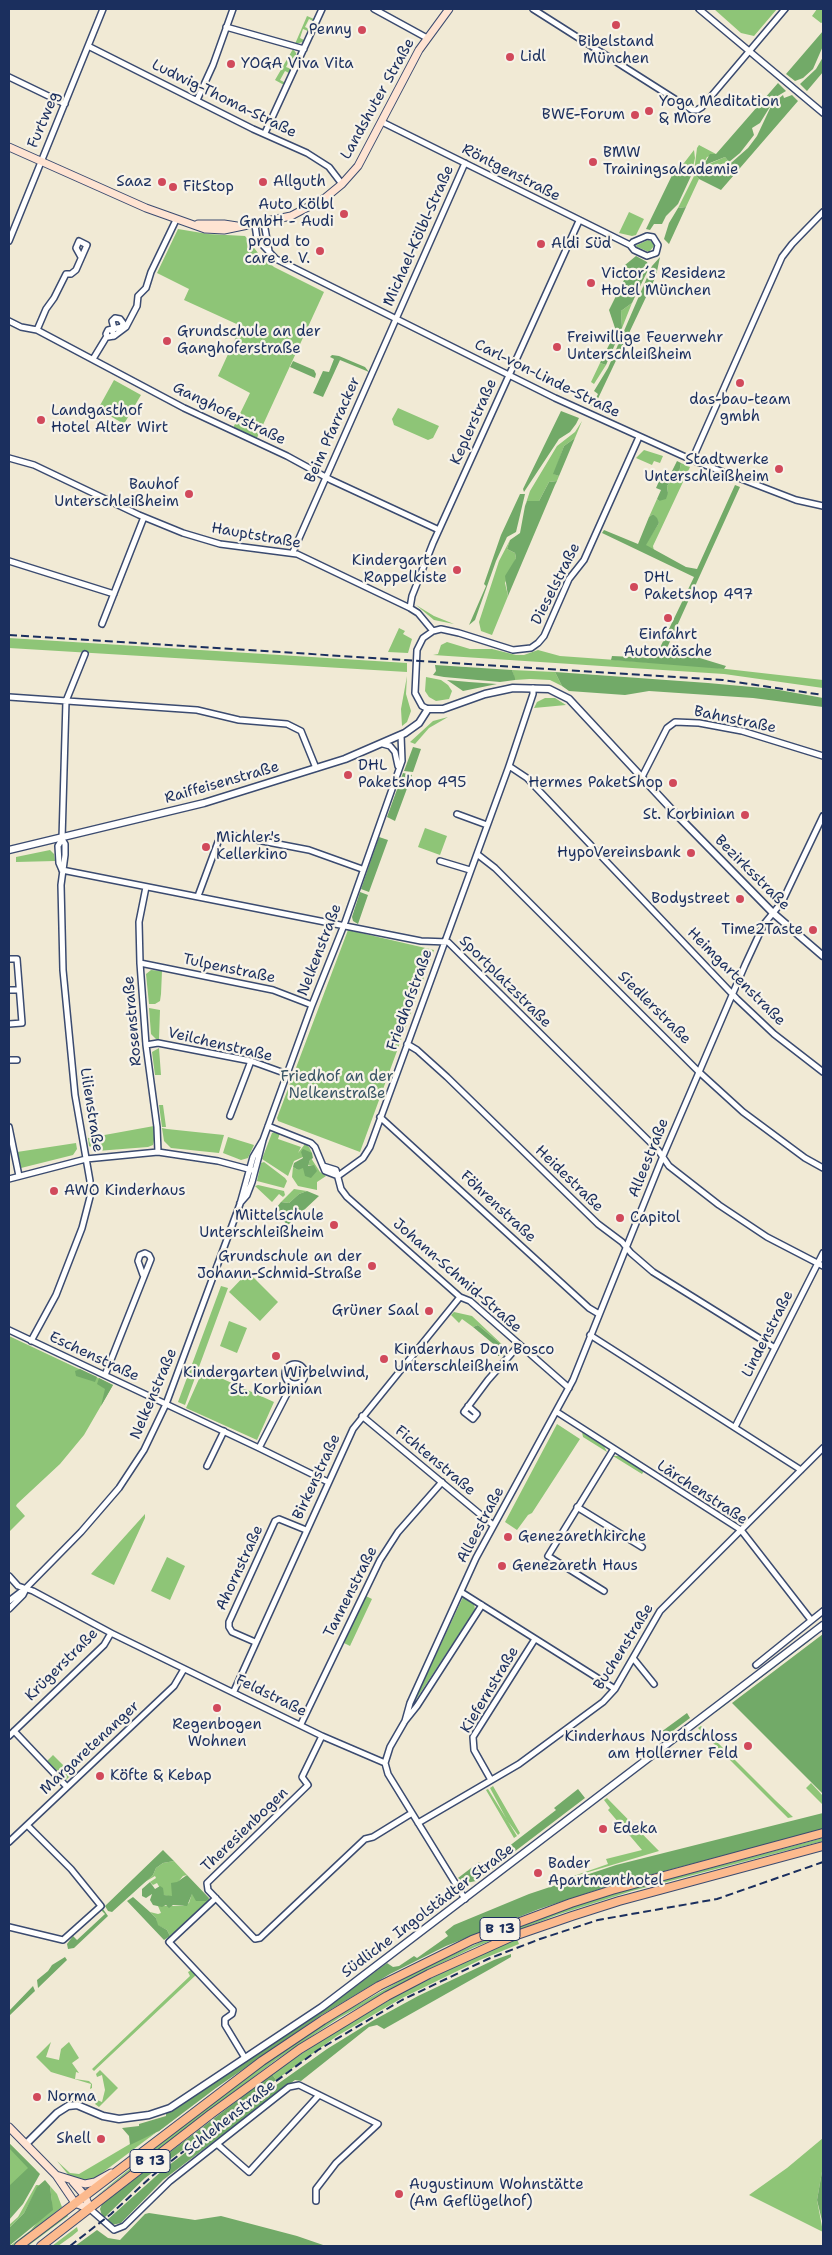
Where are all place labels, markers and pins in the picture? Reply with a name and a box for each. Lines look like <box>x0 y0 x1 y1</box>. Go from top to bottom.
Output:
marker: Bibelstand München <box>610 19 622 31</box>
place label: Penny <box>309 21 352 39</box>
marker: Penny <box>356 24 368 36</box>
place label: Bibelstand München <box>578 33 654 68</box>
place label: Lidl <box>520 48 546 66</box>
marker: Lidl <box>504 51 516 63</box>
place label: YOGA Viva Vita <box>241 55 354 73</box>
marker: YOGA Viva Vita <box>225 58 237 70</box>
place label: Yoga Meditation & More <box>659 93 779 128</box>
marker: Yoga Meditation & More <box>643 105 655 117</box>
place label: BWE-Forum <box>542 106 625 124</box>
marker: BWE-Forum <box>629 109 641 121</box>
place label: BMW Trainingsakademie <box>603 144 738 179</box>
marker: BMW Trainingsakademie <box>587 156 599 168</box>
place label: Saaz <box>116 173 152 191</box>
place label: Allguth <box>273 173 326 191</box>
marker: Saaz <box>156 176 168 188</box>
marker: Allguth <box>257 176 269 188</box>
place label: FitStop <box>183 178 234 196</box>
marker: FitStop <box>167 181 179 193</box>
place label: Auto Kölbl GmbH - Audi <box>239 196 334 231</box>
marker: Auto Kölbl GmbH - Audi <box>338 208 350 220</box>
place label: proud to care e. V. <box>245 233 310 268</box>
place label: Aldi Süd <box>551 235 611 253</box>
marker: Aldi Süd <box>535 238 547 250</box>
marker: proud to care e. V. <box>314 245 326 257</box>
place label: Victor´s Residenz Hotel München <box>601 265 726 300</box>
marker: Victor´s Residenz Hotel München <box>585 277 597 289</box>
place label: Grundschule an der Ganghoferstraße <box>177 323 321 358</box>
place label: Freiwillige Feuerwehr Unterschleißheim <box>567 329 723 364</box>
marker: Grundschule an der Ganghoferstraße <box>161 335 173 347</box>
marker: Freiwillige Feuerwehr Unterschleißheim <box>551 341 563 353</box>
marker: das-bau-team gmbh <box>734 377 746 389</box>
place label: das-bau-team gmbh <box>689 391 791 426</box>
place label: Landgasthof Hotel Alter Wirt <box>51 402 168 437</box>
marker: Landgasthof Hotel Alter Wirt <box>35 414 47 426</box>
place label: Stadtwerke Unterschleißheim <box>644 451 769 486</box>
marker: Stadtwerke Unterschleißheim <box>773 463 785 475</box>
place label: Bauhof Unterschleißheim <box>54 476 179 511</box>
marker: Bauhof Unterschleißheim <box>183 488 195 500</box>
place label: Kindergarten Rappelkiste <box>352 552 447 587</box>
marker: Kindergarten Rappelkiste <box>451 564 463 576</box>
place label: DHL Paketshop 497 <box>644 569 753 604</box>
marker: DHL Paketshop 497 <box>628 581 640 593</box>
marker: Einfahrt Autowäsche <box>662 612 674 624</box>
place label: Einfahrt Autowäsche <box>624 626 712 661</box>
place label: DHL Paketshop 495 <box>358 757 466 792</box>
marker: DHL Paketshop 495 <box>342 769 354 781</box>
place label: Hermes PaketShop <box>528 774 663 792</box>
marker: Hermes PaketShop <box>667 777 679 789</box>
place label: St. Korbinian <box>643 806 735 824</box>
marker: St. Korbinian <box>739 809 751 821</box>
place label: Michler's Kellerkino <box>216 829 288 864</box>
marker: Michler's Kellerkino <box>200 841 212 853</box>
place label: HypoVereinsbank <box>557 844 681 862</box>
marker: HypoVereinsbank <box>685 847 697 859</box>
place label: Bodystreet <box>651 890 730 908</box>
marker: Bodystreet <box>734 893 746 905</box>
place label: Time2Taste <box>721 921 803 939</box>
marker: Time2Taste <box>807 924 819 936</box>
place label: AWO Kinderhaus <box>64 1182 186 1200</box>
marker: AWO Kinderhaus <box>48 1185 60 1197</box>
place label: Mittelschule Unterschleißheim <box>199 1207 324 1242</box>
place label: Capitol <box>630 1209 680 1227</box>
marker: Capitol <box>614 1212 626 1224</box>
marker: Mittelschule Unterschleißheim <box>328 1219 340 1231</box>
place label: Grundschule an der Johann-Schmid-Straße <box>197 1248 362 1283</box>
marker: Grundschule an der Johann-Schmid-Straße <box>366 1260 378 1272</box>
place label: Grüner Saal <box>332 1302 419 1320</box>
marker: Grüner Saal <box>423 1305 435 1317</box>
place label: Kinderhaus Don Bosco Unterschleißheim <box>394 1341 554 1376</box>
marker: Kindergarten Wirbelwind, St. Korbinian <box>270 1350 282 1362</box>
marker: Kinderhaus Don Bosco Unterschleißheim <box>378 1353 390 1365</box>
place label: Kindergarten Wirbelwind, St. Korbinian <box>183 1364 369 1399</box>
place label: Genezarethkirche <box>518 1528 646 1546</box>
marker: Genezarethkirche <box>502 1531 514 1543</box>
place label: Genezareth Haus <box>512 1557 638 1575</box>
marker: Genezareth Haus <box>496 1560 508 1572</box>
marker: Regenbogen Wohnen <box>211 1702 223 1714</box>
place label: Regenbogen Wohnen <box>172 1716 262 1751</box>
place label: Kinderhaus Nordschloss am Hollerner Feld <box>564 1728 738 1763</box>
marker: Kinderhaus Nordschloss am Hollerner Feld <box>742 1740 754 1752</box>
place label: Köfte & Kebap <box>110 1767 212 1785</box>
marker: Köfte & Kebap <box>94 1770 106 1782</box>
place label: Edeka <box>613 1820 657 1838</box>
marker: Edeka <box>597 1823 609 1835</box>
place label: Bader Apartmenthotel <box>548 1855 663 1890</box>
marker: Bader Apartmenthotel <box>532 1867 544 1879</box>
place label: Norma <box>47 2088 96 2106</box>
marker: Norma <box>31 2091 43 2103</box>
place label: Shell <box>56 2130 91 2148</box>
marker: Shell <box>95 2133 107 2145</box>
place label: Augustinum Wohnstätte (Am Geflügelhof) <box>409 2176 584 2211</box>
marker: Augustinum Wohnstätte (Am Geflügelhof) <box>393 2188 405 2200</box>

